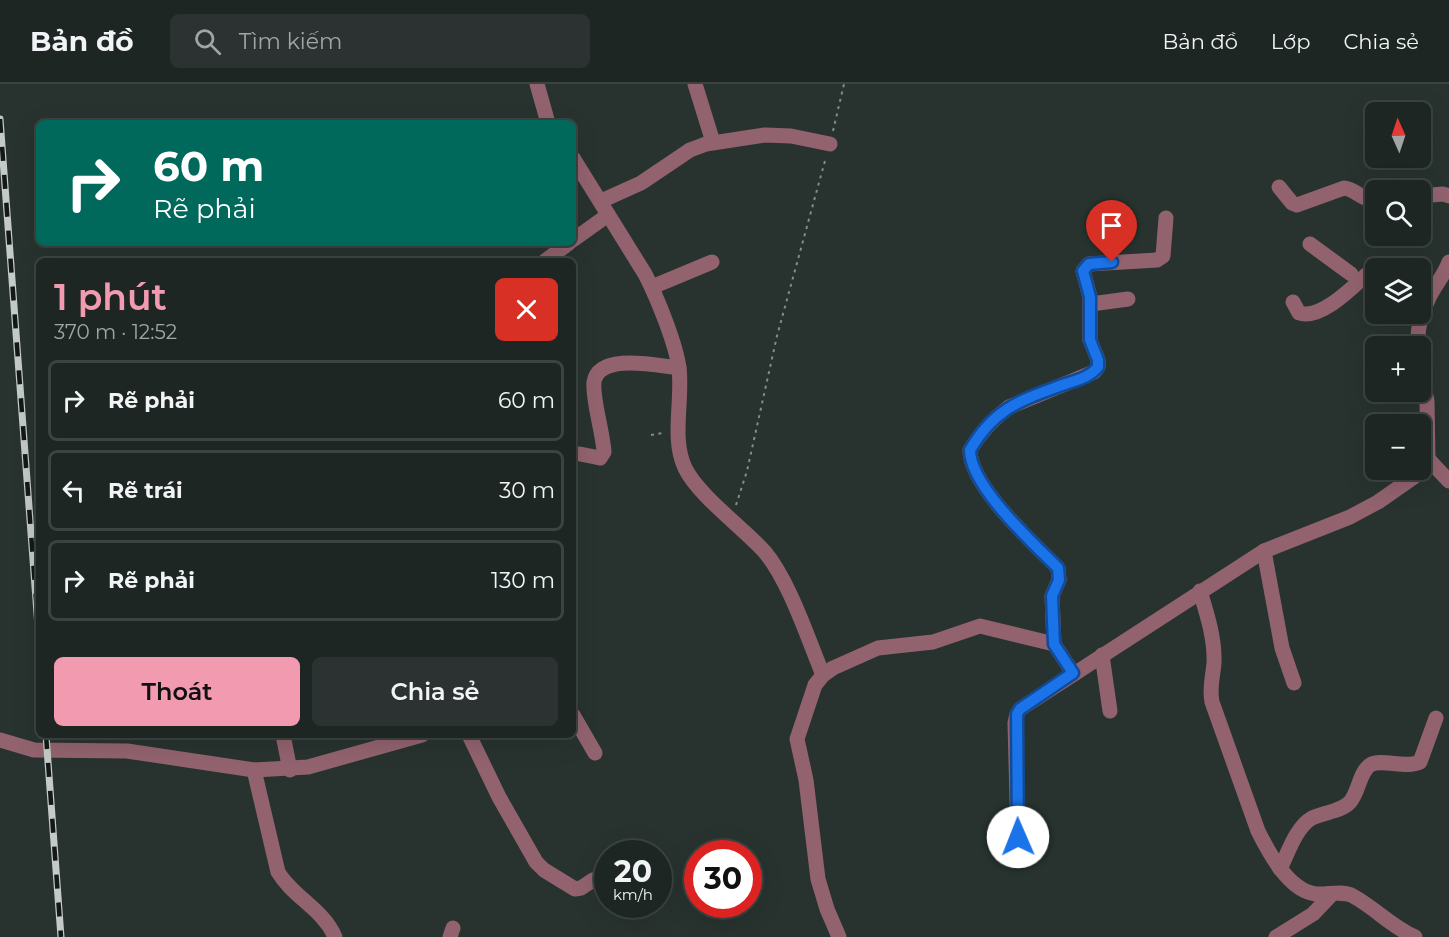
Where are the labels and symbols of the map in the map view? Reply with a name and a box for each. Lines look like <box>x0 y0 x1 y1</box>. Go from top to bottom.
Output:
north arrow <box>1365 102 1431 168</box>
pin <box>1086 200 1137 262</box>
position arrow <box>986 805 1050 869</box>
speed limit sign: 30 <box>684 840 762 918</box>

